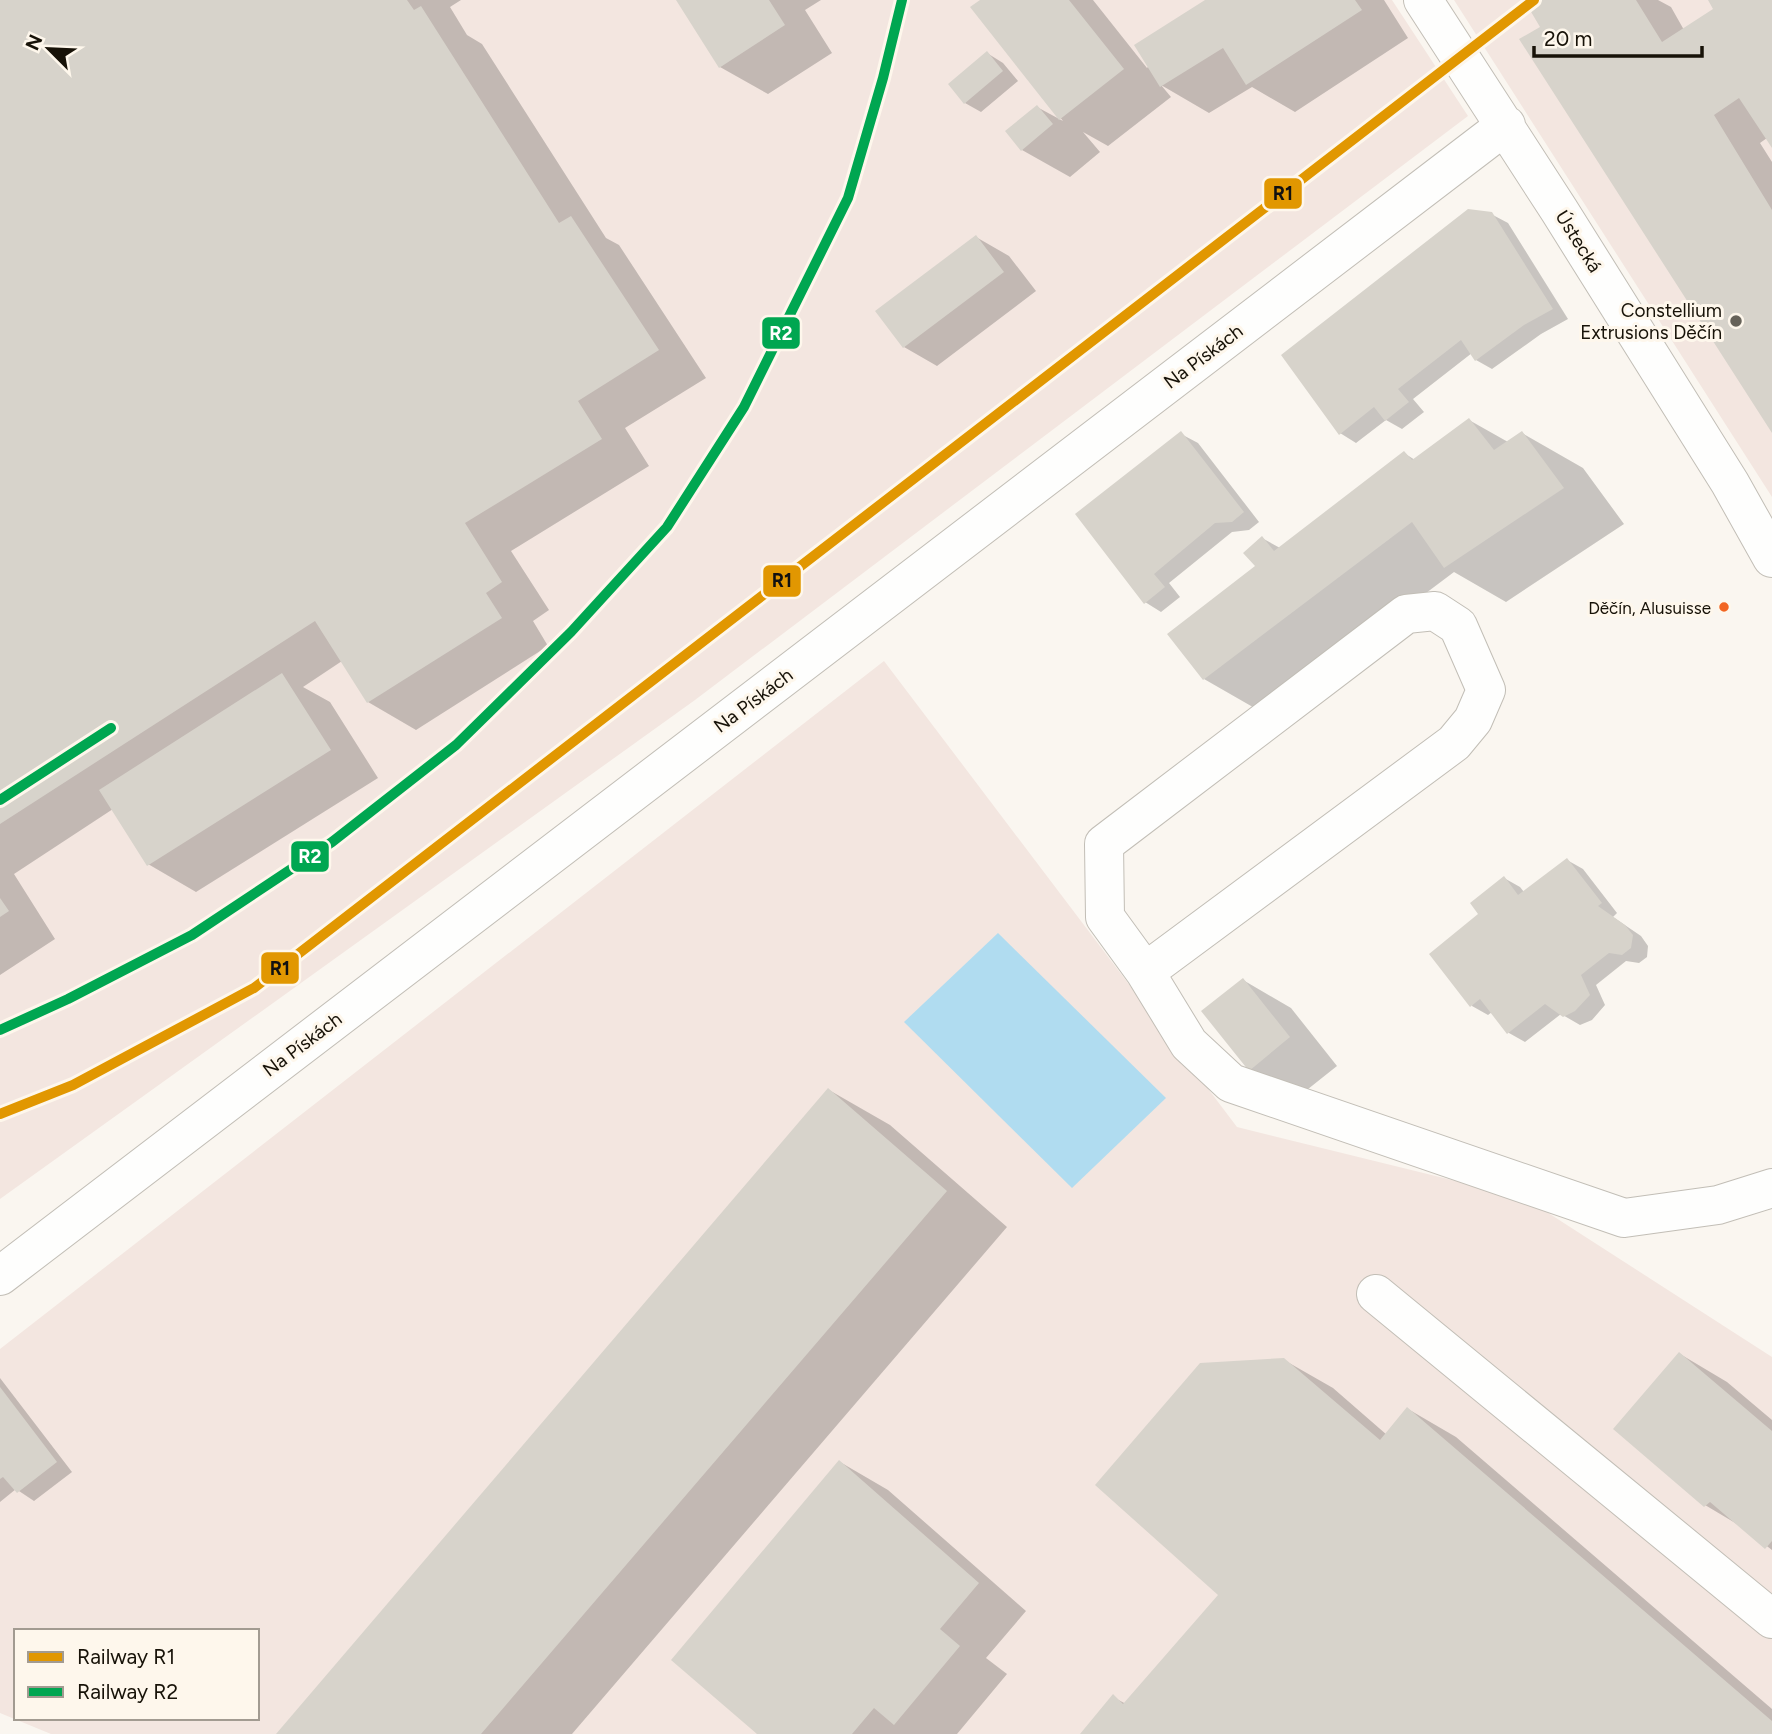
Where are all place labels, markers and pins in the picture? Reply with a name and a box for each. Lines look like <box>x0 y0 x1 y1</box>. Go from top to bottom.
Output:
place label: Constellium Extrusions Děčín <box>1580 299 1722 344</box>
marker: Constellium Extrusions Děčín <box>1728 313 1744 329</box>
place label: Děčín, Alusuisse <box>1588 598 1711 618</box>
marker: Děčín, Alusuisse <box>1717 600 1731 614</box>

